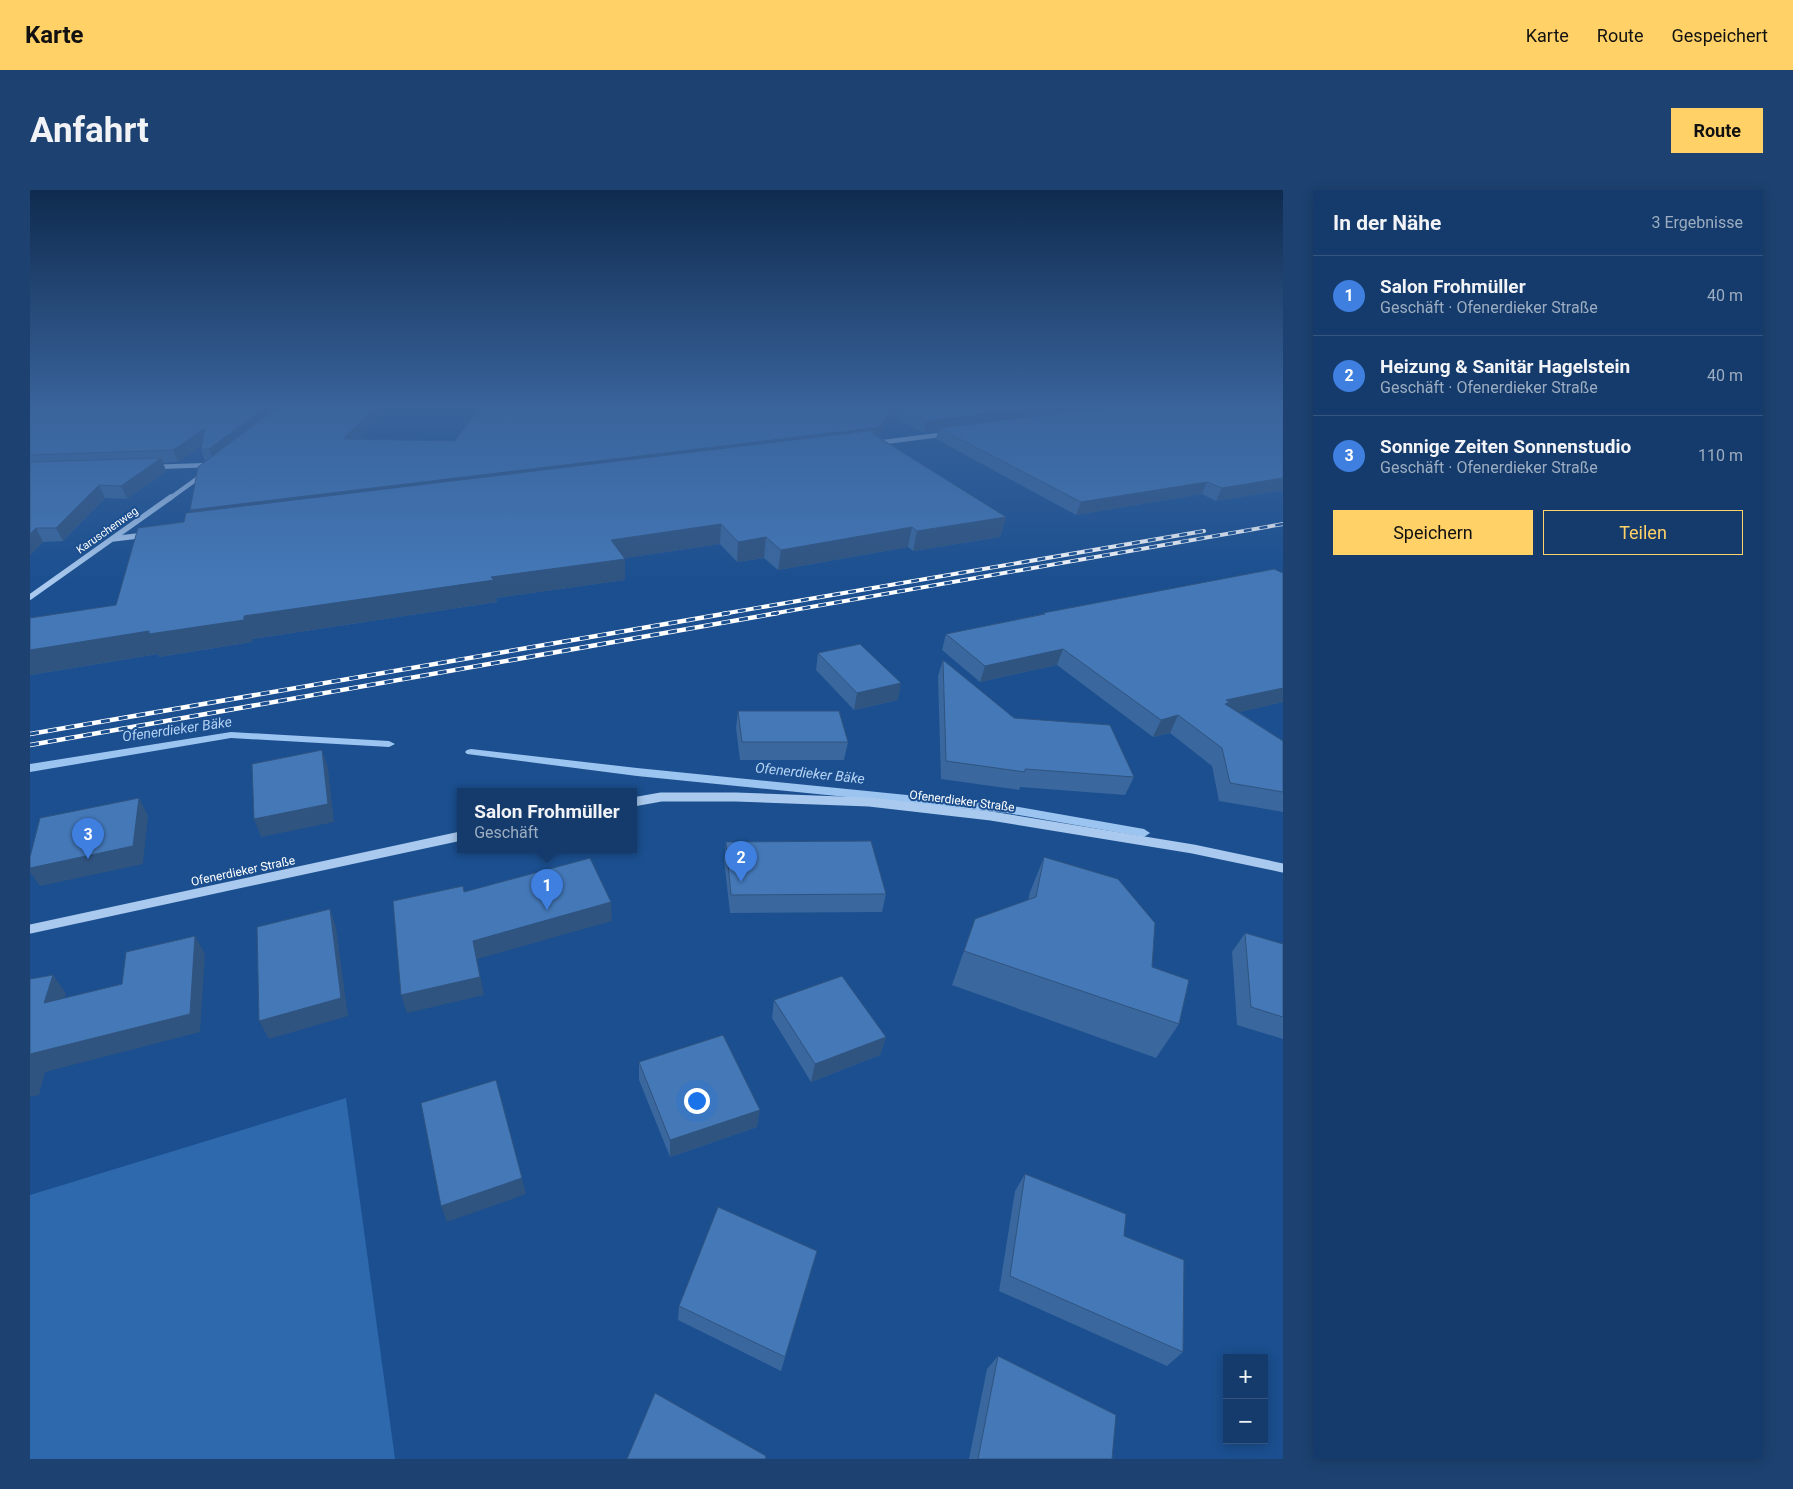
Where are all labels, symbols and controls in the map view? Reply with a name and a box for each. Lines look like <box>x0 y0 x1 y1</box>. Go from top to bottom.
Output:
text: Karte <box>25 21 84 49</box>
text: Karte <box>1526 25 1569 46</box>
text: Route <box>1597 25 1644 46</box>
text: Gespeichert <box>1672 25 1768 46</box>
button: Route <box>1671 108 1763 153</box>
text: Anfahrt <box>30 110 149 151</box>
text: In der Nähe <box>1333 211 1441 235</box>
text: 3 Ergebnisse <box>1651 213 1743 232</box>
text: Salon Frohmüller <box>1380 275 1526 298</box>
text: 1 <box>1344 286 1354 305</box>
text: 40 m <box>1707 286 1743 305</box>
text: Geschäft · Ofenerdieker Straße <box>1380 298 1598 317</box>
text: Heizung & Sanitär Hagelstein <box>1380 355 1630 378</box>
text: 2 <box>1344 366 1354 385</box>
text: 40 m <box>1707 366 1743 385</box>
text: Geschäft · Ofenerdieker Straße <box>1380 378 1598 397</box>
text: Sonnige Zeiten Sonnenstudio <box>1380 435 1631 458</box>
text: 3 <box>1344 446 1354 465</box>
text: 110 m <box>1698 446 1743 465</box>
text: Geschäft · Ofenerdieker Straße <box>1380 458 1598 477</box>
street label: Karuschenweg <box>74 504 141 556</box>
button: Speichern <box>1333 510 1533 555</box>
button: Teilen <box>1543 510 1743 555</box>
water label: Ofenerdieker Bäke <box>121 713 233 745</box>
water label: Ofenerdieker Bäke <box>754 759 866 787</box>
popup <box>457 788 637 853</box>
street label: Ofenerdieker Straße <box>909 788 1015 814</box>
text: Salon Frohmüller <box>474 800 620 823</box>
pin: 3 <box>72 818 104 859</box>
text: Geschäft <box>474 823 539 842</box>
pin: 2 <box>725 841 757 882</box>
street label: Ofenerdieker Straße <box>190 853 296 889</box>
pin: 1 <box>531 869 563 910</box>
your location <box>684 1088 710 1114</box>
map controls <box>1223 1354 1268 1444</box>
button: + <box>1223 1354 1268 1399</box>
button: − <box>1223 1399 1268 1444</box>

